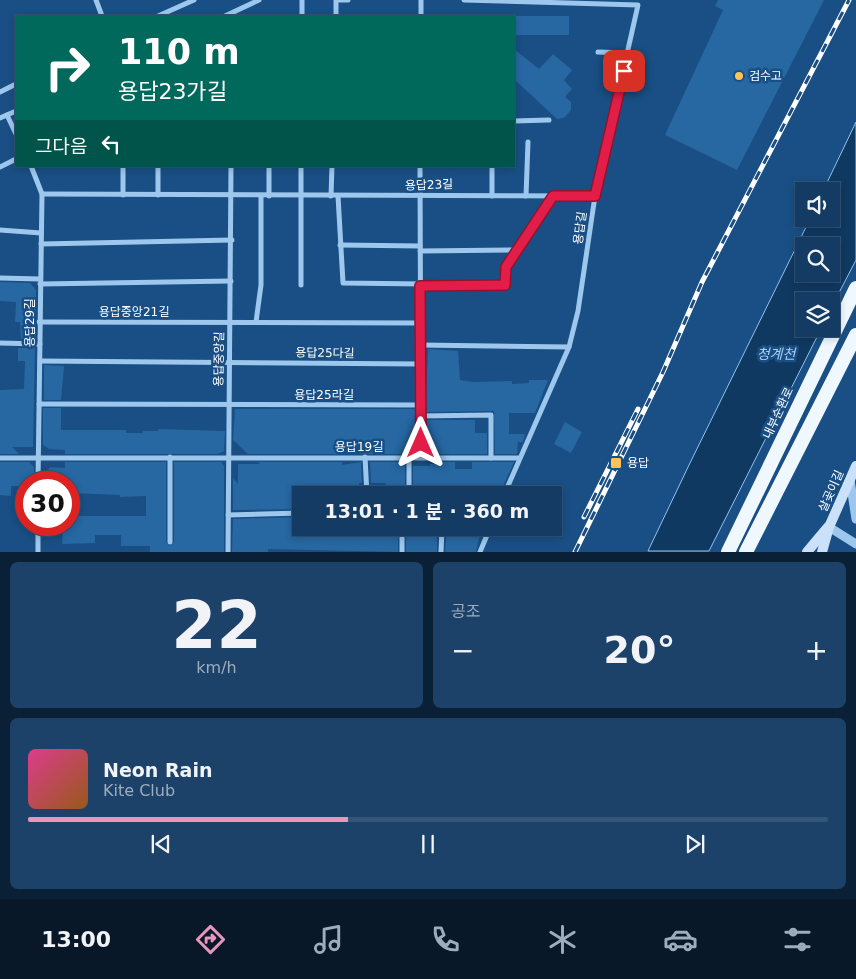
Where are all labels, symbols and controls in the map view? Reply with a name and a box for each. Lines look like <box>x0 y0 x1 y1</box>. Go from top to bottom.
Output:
text: 110 m <box>118 32 240 72</box>
icon: right <box>35 35 100 100</box>
pin <box>603 50 645 92</box>
icon: arrive <box>610 57 638 85</box>
place label: 검수고 <box>749 69 782 83</box>
marker: 검수고 <box>733 70 745 82</box>
text: 용답23가길 <box>118 79 227 104</box>
icon: left <box>97 130 125 158</box>
text: 그다음 <box>35 135 87 157</box>
street label: 용답23길 <box>405 177 453 193</box>
map controls <box>795 182 840 337</box>
button: sound <box>795 182 840 227</box>
street label: 용답길 <box>571 211 589 245</box>
button: search <box>795 237 840 282</box>
button: layers <box>795 292 840 337</box>
street label: 용답29길 <box>23 299 37 347</box>
street label: 용답중앙21길 <box>99 305 169 319</box>
street label: 용답중앙길 <box>212 331 226 387</box>
street label: 용답25다길 <box>295 345 355 361</box>
water label: 청계천 <box>757 346 796 362</box>
street label: 내부순환로 <box>760 385 796 441</box>
street label: 용답25라길 <box>294 388 354 402</box>
position arrow <box>394 416 446 468</box>
street label: 용답19길 <box>335 440 383 454</box>
marker: 용답 <box>609 456 623 470</box>
place label: 용답 <box>627 456 649 470</box>
street label: 살곶이길 <box>816 468 846 514</box>
speed limit sign: 30 <box>15 471 80 536</box>
text: 13:01 · 1 분 · 360 m <box>325 500 529 522</box>
text: 22 <box>171 588 262 663</box>
text: 공조 <box>451 602 480 621</box>
text: 20° <box>604 628 675 672</box>
text: − <box>451 634 474 667</box>
text: + <box>805 634 828 667</box>
text: km/h <box>196 658 237 677</box>
text: Neon Rain <box>103 759 212 781</box>
text: Kite Club <box>103 781 175 800</box>
icon: previous <box>147 830 175 858</box>
icon: pause <box>414 830 442 858</box>
icon: next <box>681 830 709 858</box>
icon: directions <box>193 922 228 957</box>
icon: music <box>311 922 346 957</box>
icon: phone <box>428 922 463 957</box>
icon: climate <box>545 922 580 957</box>
icon: car <box>663 922 698 957</box>
icon: filters <box>780 922 815 957</box>
text: 13:00 <box>41 927 111 952</box>

